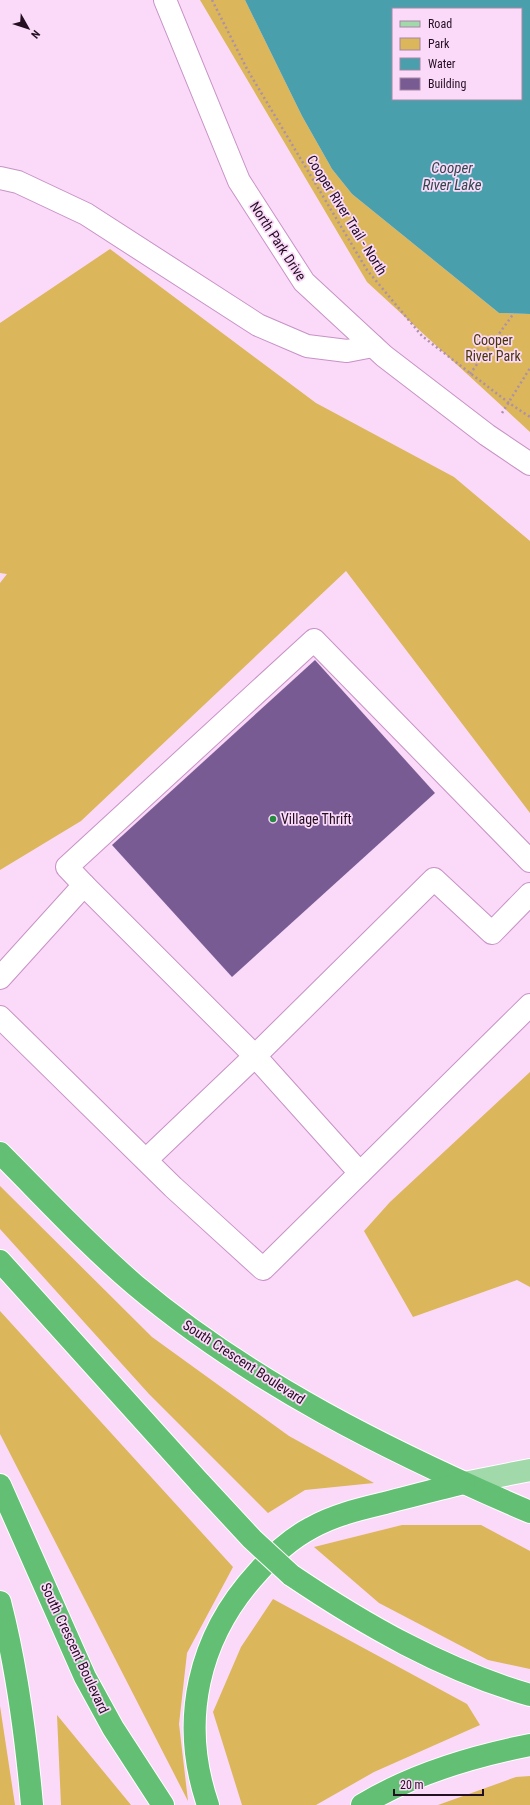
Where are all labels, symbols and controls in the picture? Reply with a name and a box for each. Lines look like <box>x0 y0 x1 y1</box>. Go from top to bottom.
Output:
north arrow <box>8 8 48 48</box>
legend <box>392 8 522 100</box>
text: Road <box>428 17 452 31</box>
text: N <box>28 27 43 41</box>
text: Park <box>428 37 450 51</box>
text: Water <box>428 57 456 71</box>
text: Building <box>428 77 466 91</box>
street label: Cooper River Trail - North <box>304 152 390 278</box>
water label: Cooper River Lake <box>423 159 482 194</box>
street label: North Park Drive <box>247 199 310 284</box>
park label: Cooper River Park <box>465 332 521 364</box>
place label: Village Thrift <box>281 811 352 827</box>
marker: Village Thrift <box>268 814 278 824</box>
street label: South Crescent Boulevard <box>180 1317 308 1407</box>
street label: South Crescent Boulevard <box>38 1580 112 1716</box>
scale bar <box>394 1771 483 1797</box>
text: 20 m <box>400 1778 424 1792</box>

